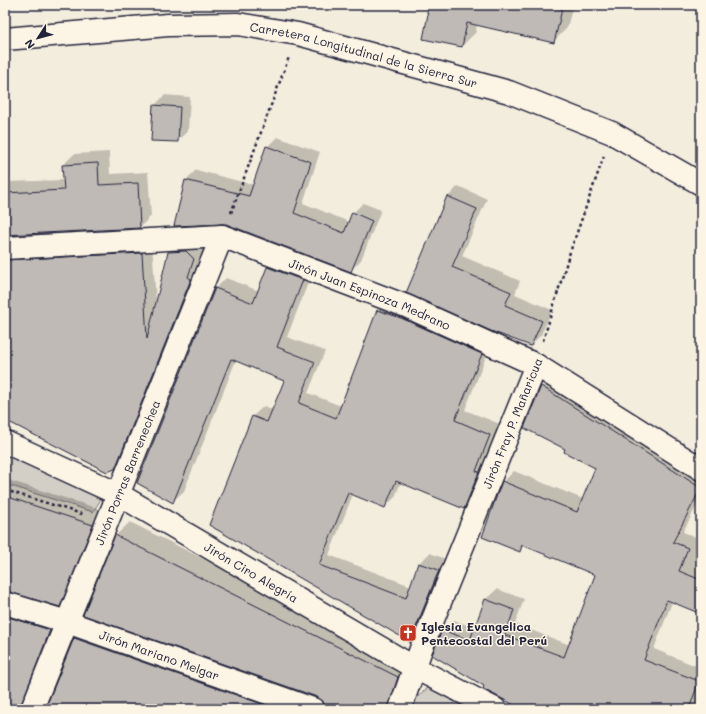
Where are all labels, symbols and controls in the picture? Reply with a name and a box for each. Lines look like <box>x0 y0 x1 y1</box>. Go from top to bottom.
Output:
north arrow <box>18 18 58 58</box>
street label: Carretera Longitudinal de la Sierra Sur <box>249 18 479 91</box>
text: N <box>21 36 38 52</box>
street label: Jirón Juan Espinoza Medrano <box>287 254 453 333</box>
street label: Jirón Fray P. Mañaricua <box>478 355 546 491</box>
street label: Jirón Porras Barrenechea <box>91 398 163 547</box>
street label: Jirón Ciro Alegría <box>202 538 301 606</box>
place label: Iglesia Evangelica Pentecostal del Perú <box>421 618 547 648</box>
church icon: Iglesia Evangelica Pentecostal del Perú <box>398 623 418 643</box>
street label: Jirón Mariano Melgar <box>97 626 222 683</box>

